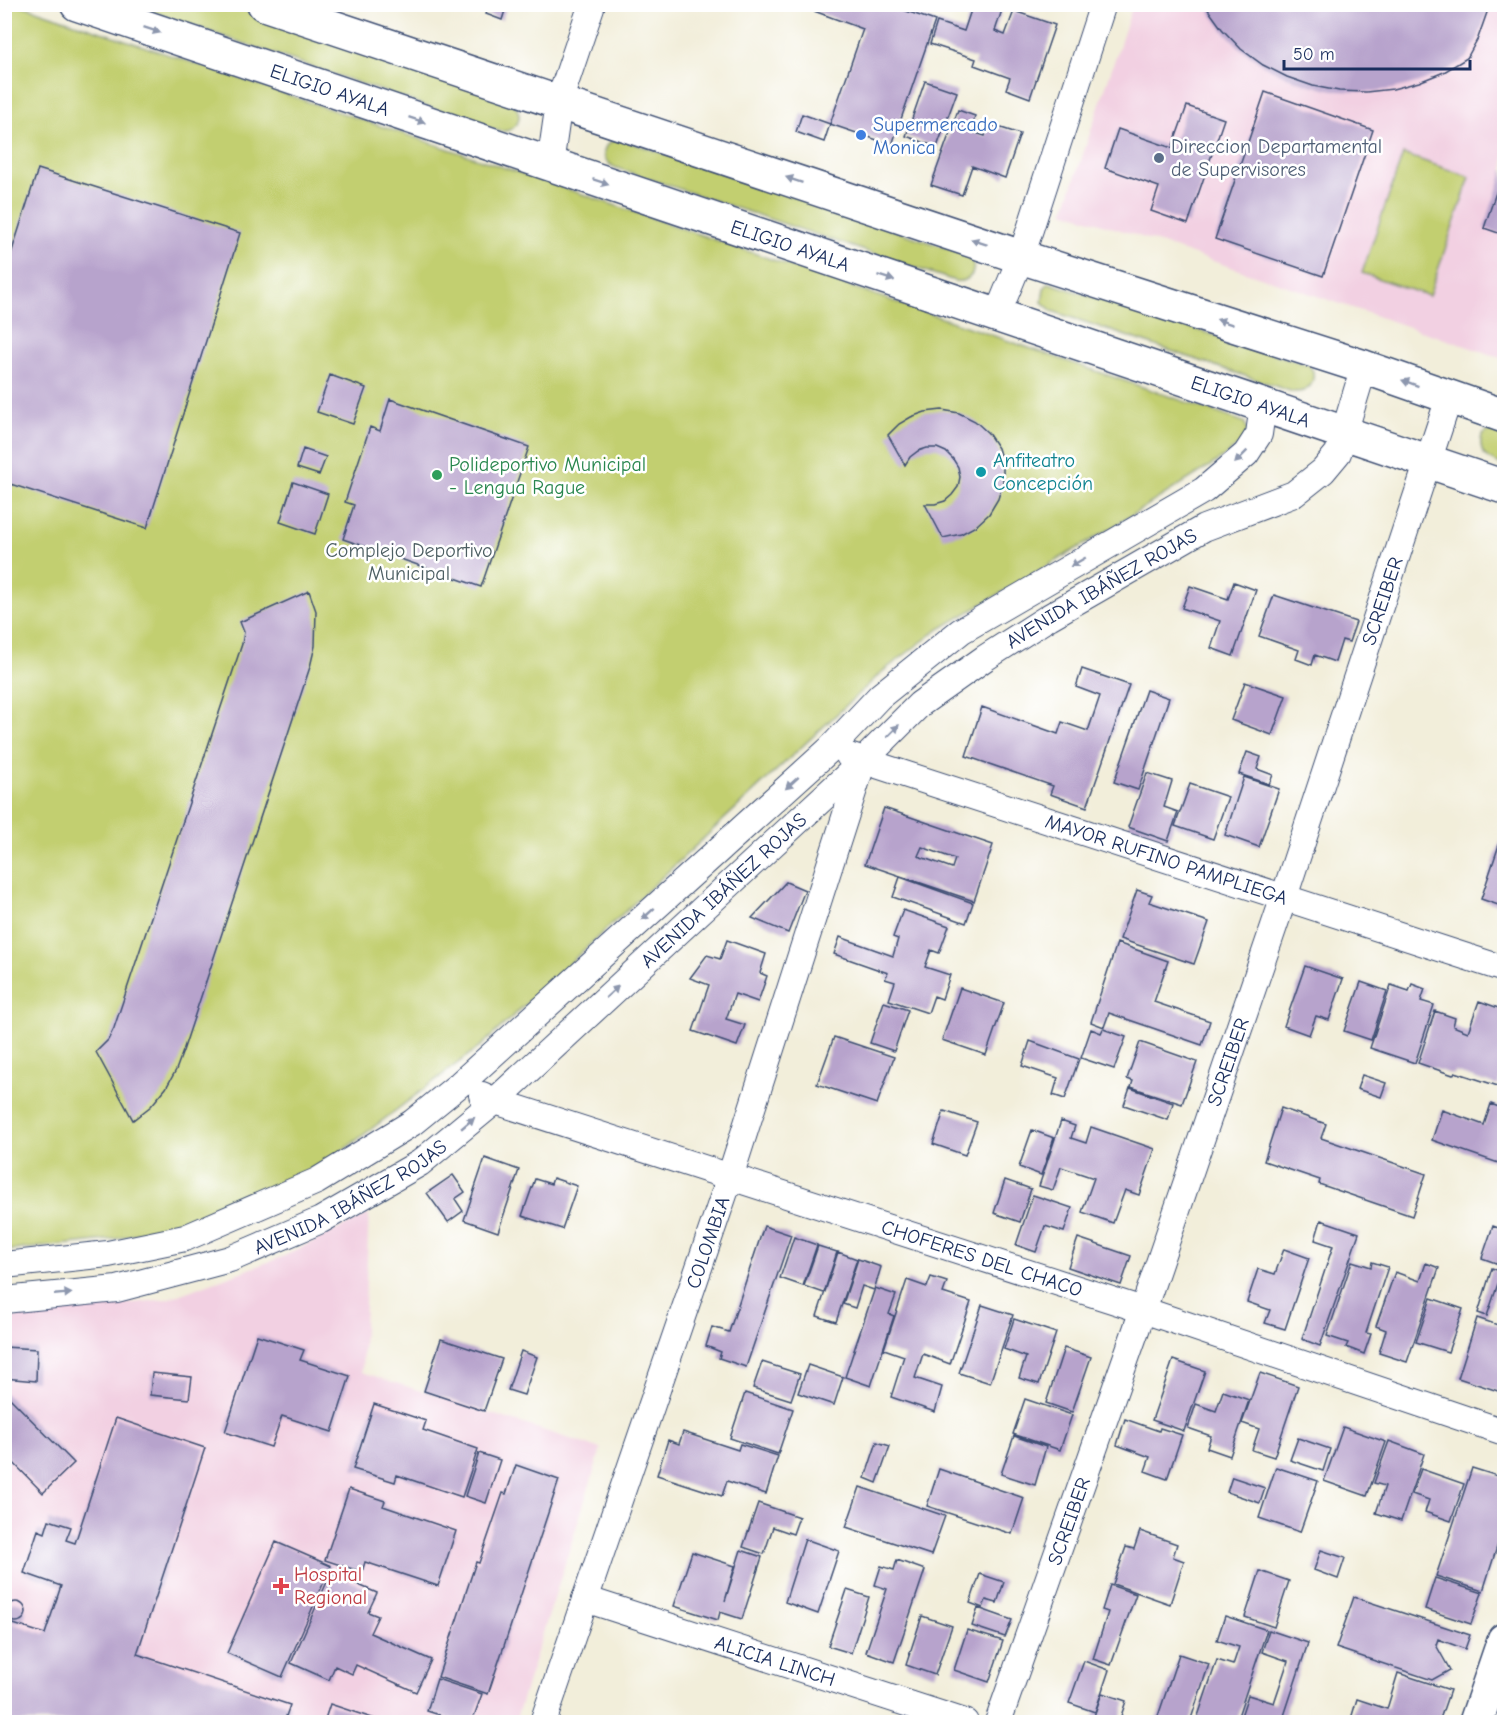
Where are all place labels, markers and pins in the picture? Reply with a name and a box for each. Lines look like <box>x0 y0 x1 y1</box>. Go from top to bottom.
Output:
place label: Supermercado Monica <box>873 113 998 159</box>
marker: Supermercado Monica <box>854 128 868 142</box>
place label: Direccion Departamental de Supervisores <box>1171 135 1382 181</box>
marker: Direccion Departamental de Supervisores <box>1152 151 1166 165</box>
place label: Anfiteatro Concepción <box>993 449 1093 495</box>
place label: Polideportivo Municipal - Lengua Rague <box>449 453 646 499</box>
marker: Anfiteatro Concepción <box>974 465 988 479</box>
marker: Polideportivo Municipal - Lengua Rague <box>430 468 444 482</box>
place label: Hospital Regional <box>294 1563 367 1609</box>
marker: Hospital Regional <box>272 1577 290 1595</box>

